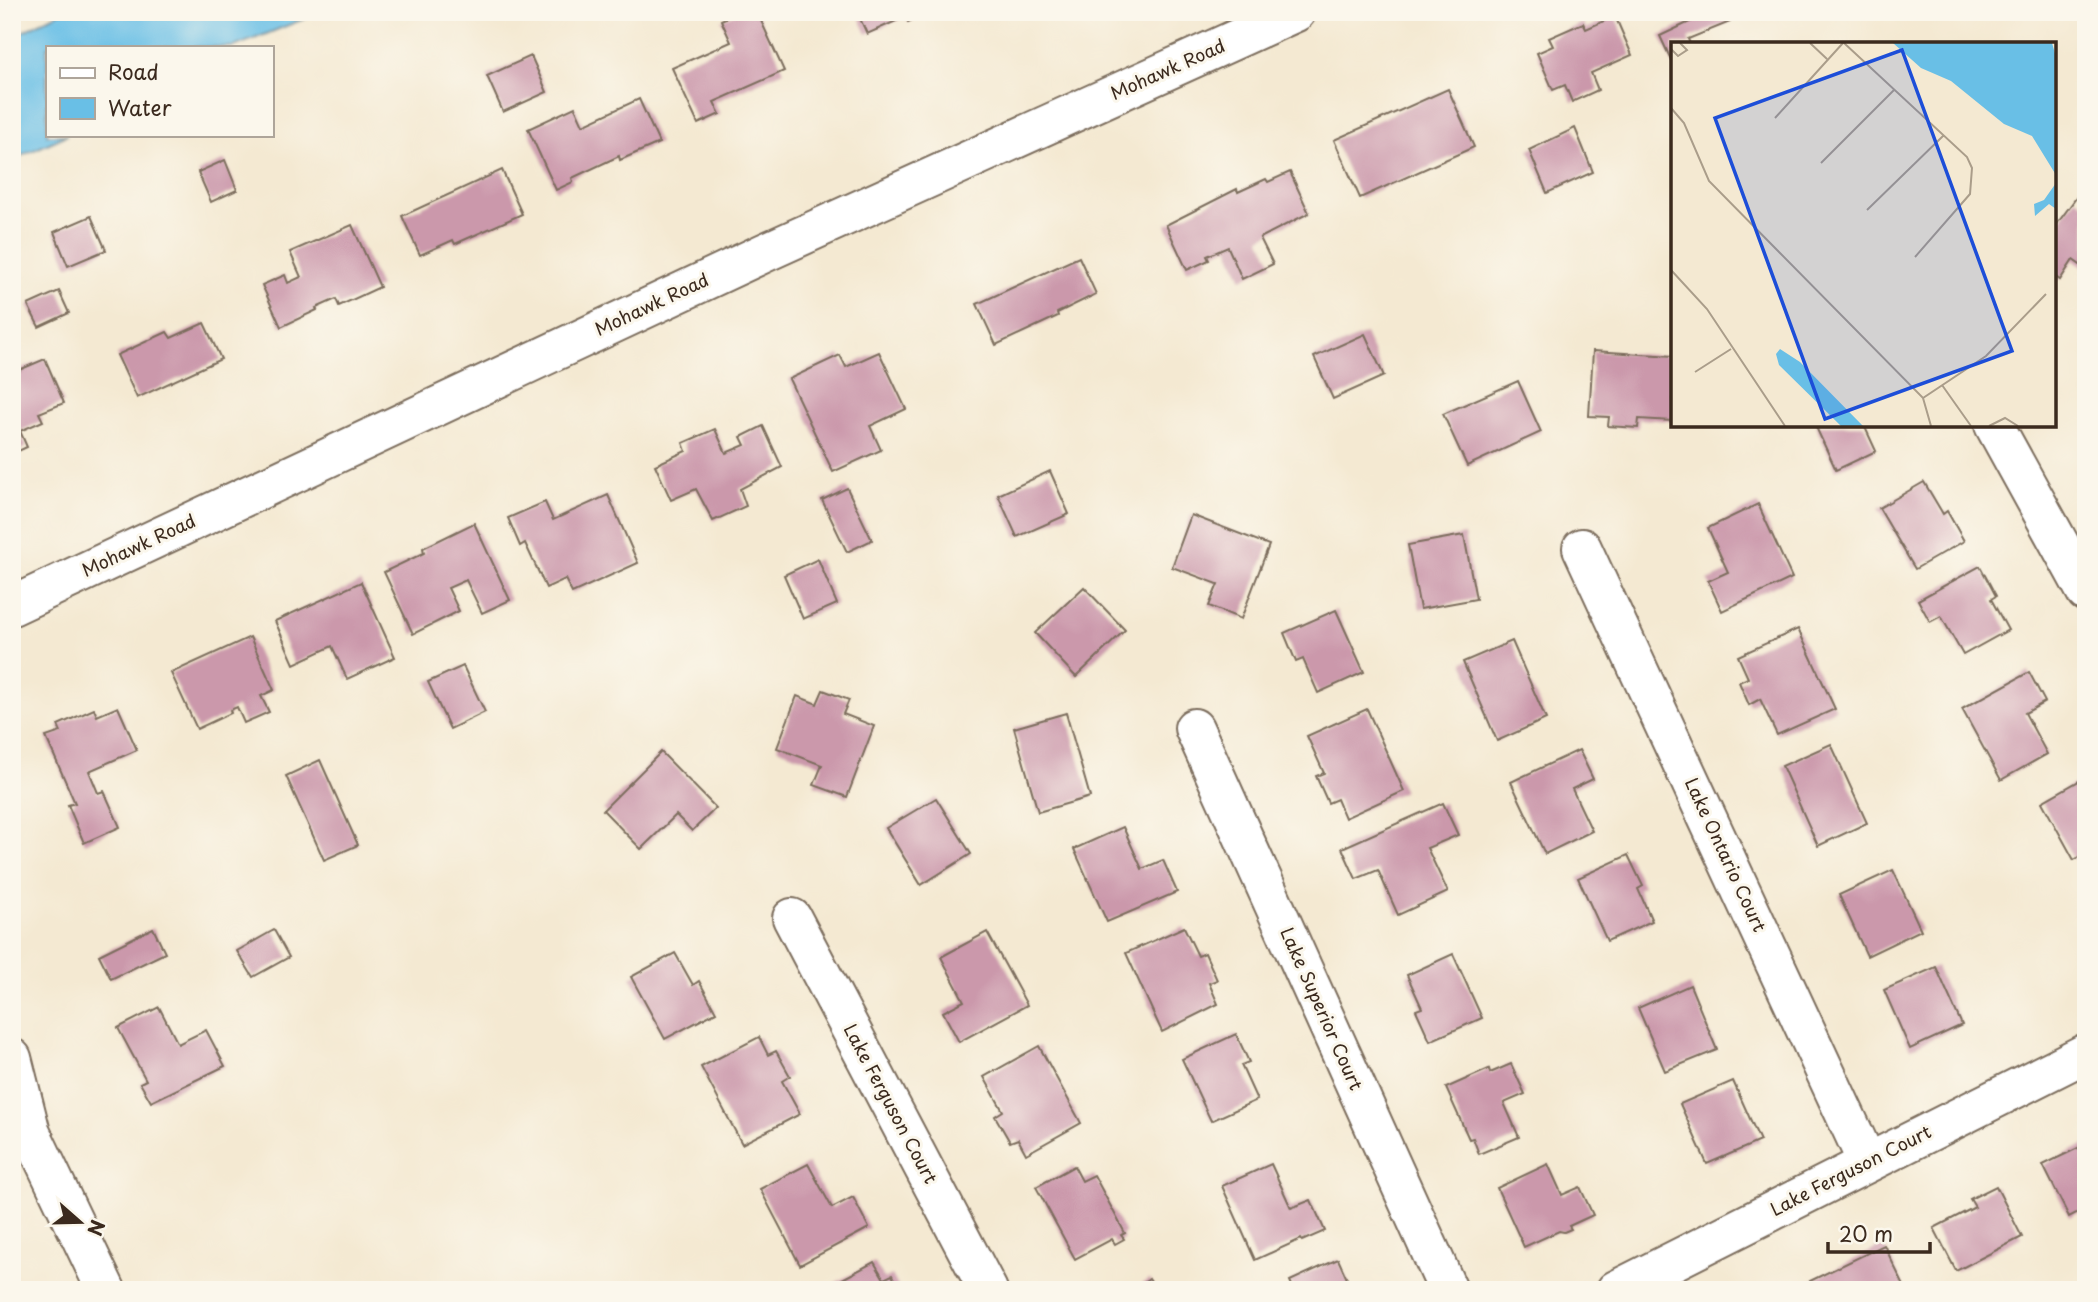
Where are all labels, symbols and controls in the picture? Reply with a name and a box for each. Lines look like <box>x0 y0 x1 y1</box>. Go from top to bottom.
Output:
street label: Mohawk Road <box>1106 31 1229 106</box>
inset map <box>1671 42 2056 427</box>
legend <box>46 46 273 136</box>
text: Road <box>108 55 159 87</box>
text: Water <box>108 91 172 123</box>
street label: Mohawk Road <box>590 265 713 342</box>
street label: Mohawk Road <box>77 506 200 583</box>
street label: Lake Ontario Court <box>1679 773 1774 936</box>
street label: Lake Superior Court <box>1274 923 1370 1094</box>
street label: Lake Ferguson Court <box>838 1019 945 1188</box>
street label: Lake Ferguson Court <box>1765 1117 1936 1222</box>
north arrow <box>46 1186 116 1256</box>
scale bar <box>1828 1211 1930 1255</box>
text: N <box>81 1216 113 1240</box>
text: 20 m <box>1839 1217 1893 1249</box>

